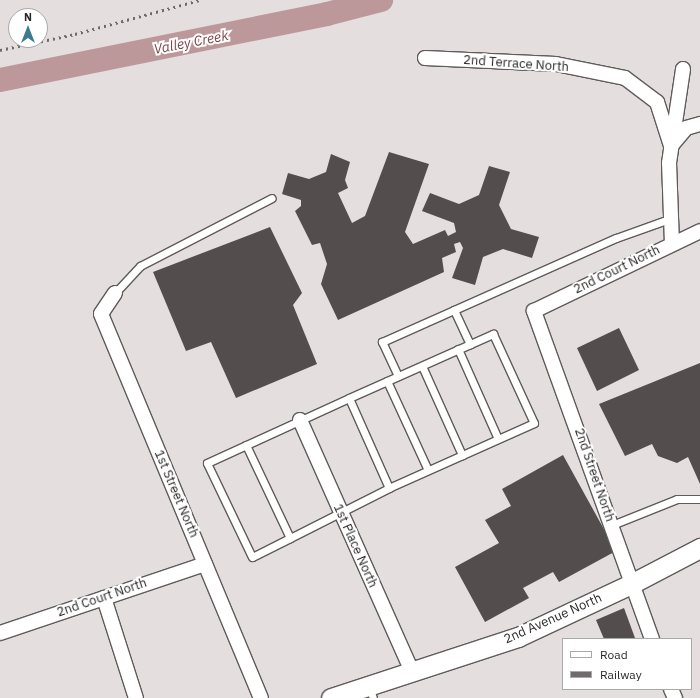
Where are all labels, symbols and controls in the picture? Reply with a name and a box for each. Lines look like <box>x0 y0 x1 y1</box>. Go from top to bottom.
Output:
north arrow <box>8 8 48 48</box>
text: N <box>24 10 32 24</box>
water label: Valley Creek <box>152 27 230 57</box>
street label: 2nd Terrace North <box>463 53 569 75</box>
street label: 2nd Court North <box>571 242 663 298</box>
street label: 2nd Street North <box>571 426 617 524</box>
street label: 1st Street North <box>151 448 201 540</box>
street label: 1st Place North <box>330 502 380 590</box>
street label: 2nd Court North <box>55 575 149 621</box>
street label: 2nd Avenue North <box>502 590 604 648</box>
legend <box>562 638 692 690</box>
text: Road <box>600 647 628 662</box>
text: Railway <box>600 667 642 682</box>

